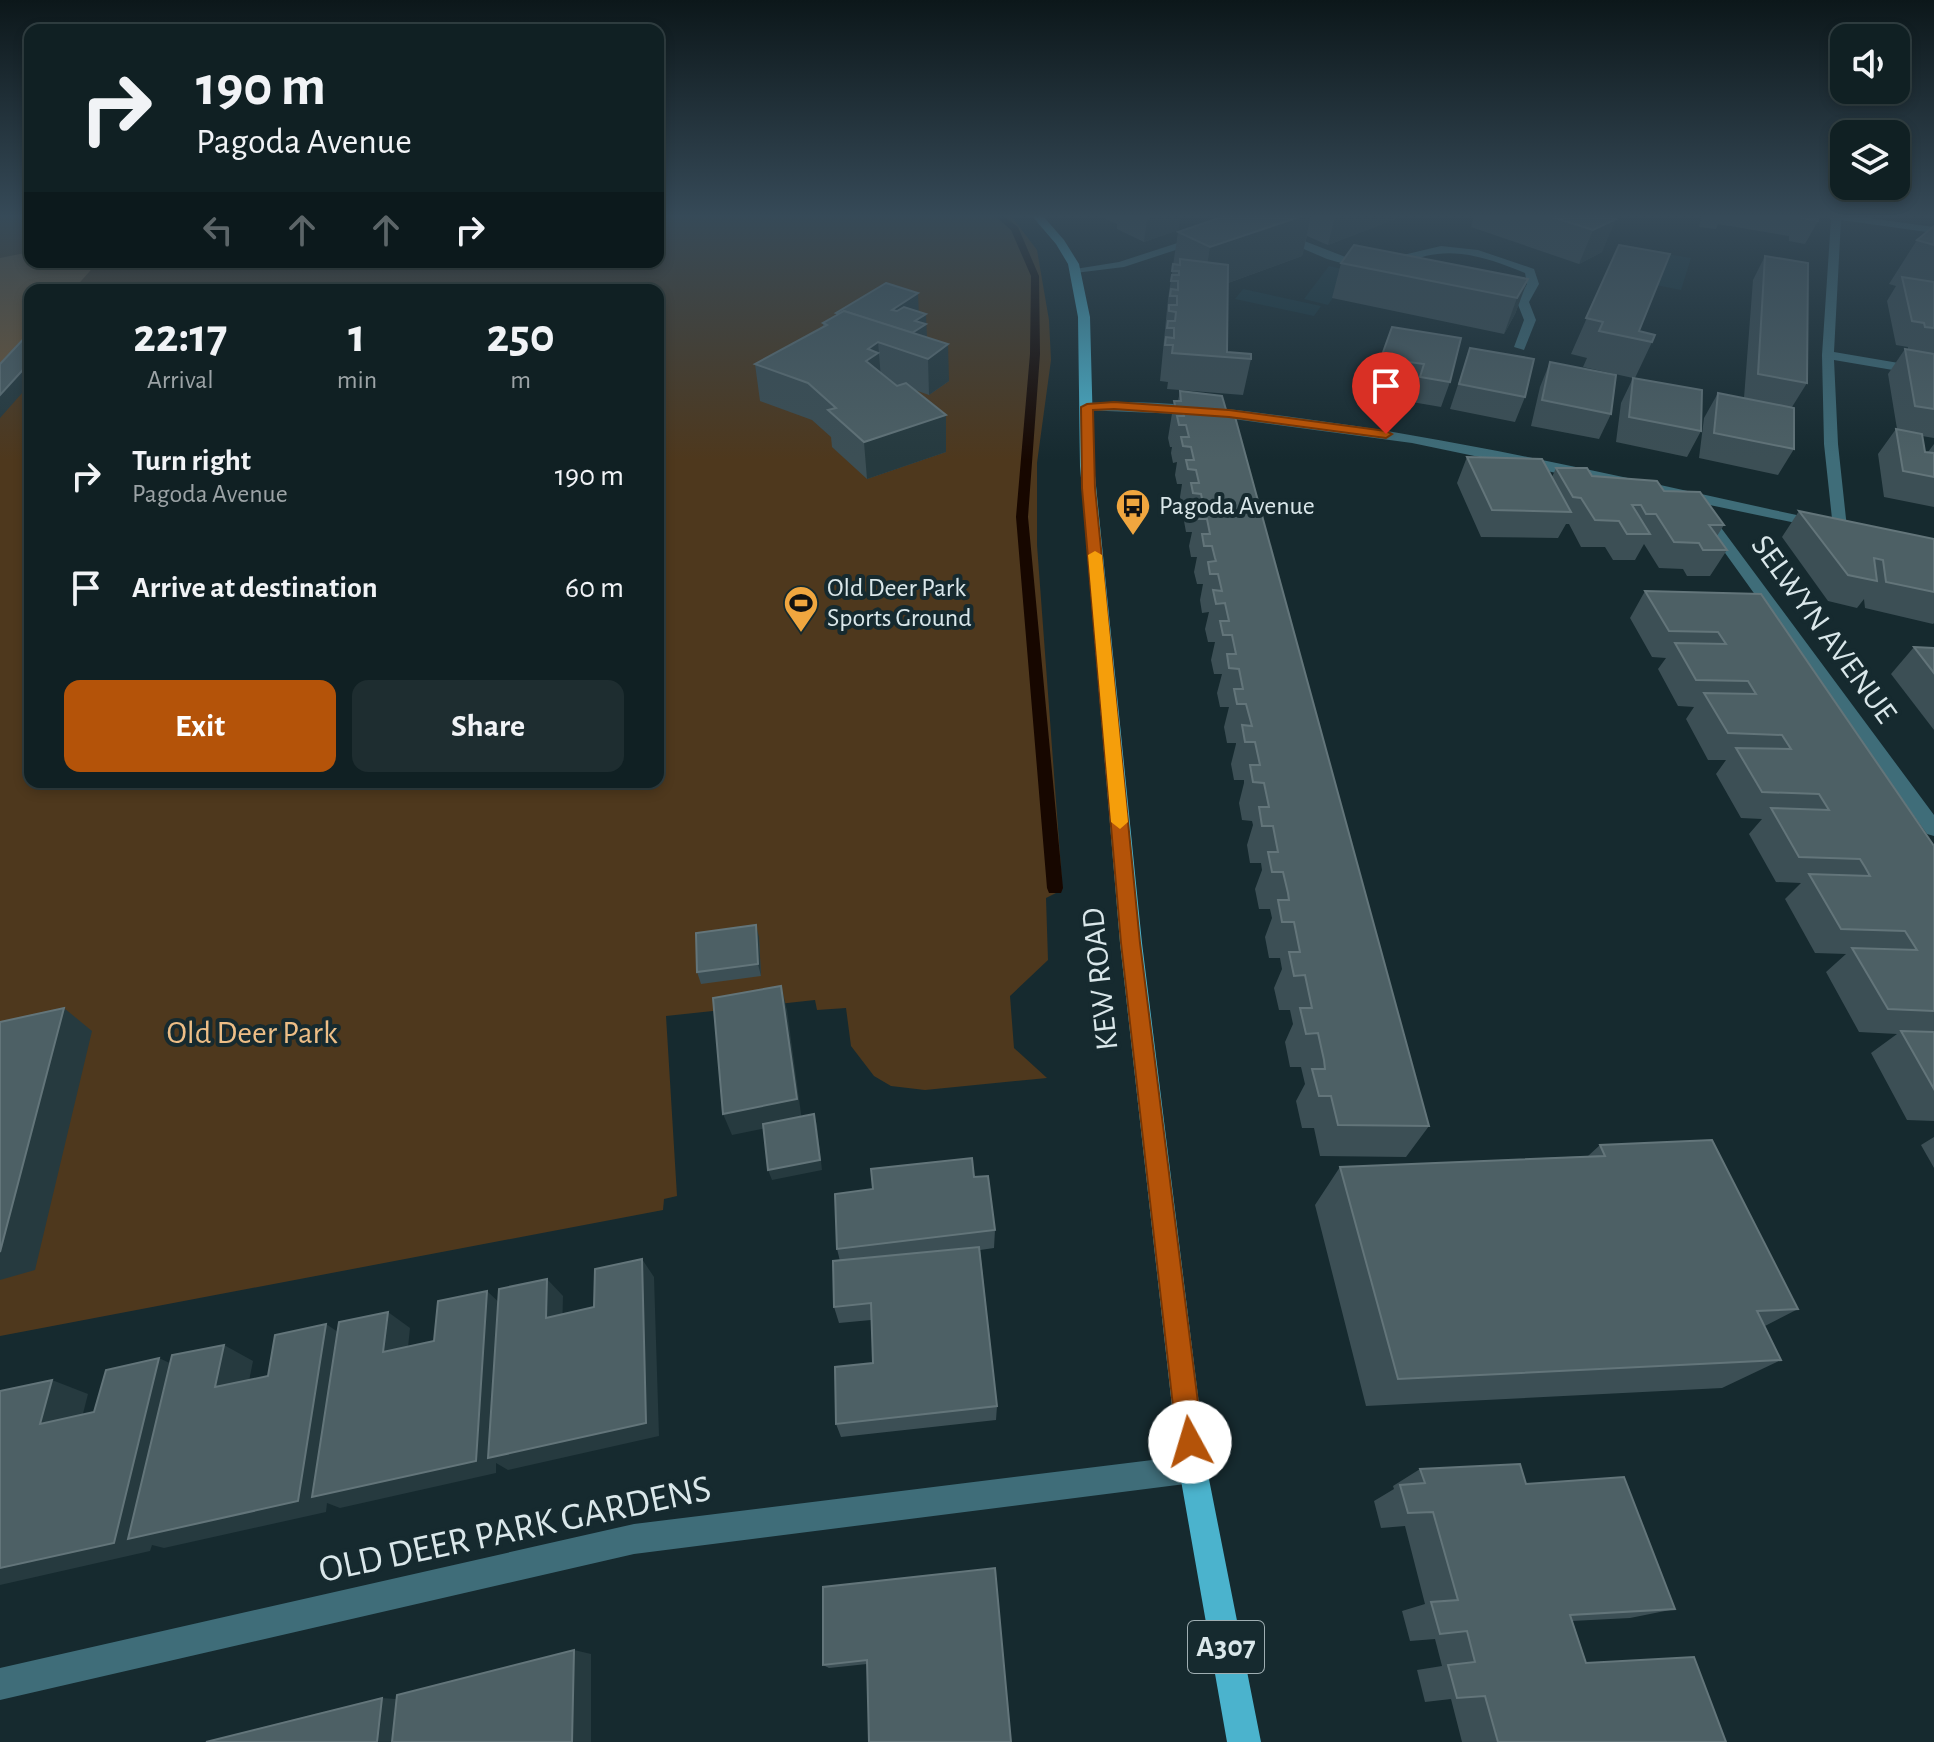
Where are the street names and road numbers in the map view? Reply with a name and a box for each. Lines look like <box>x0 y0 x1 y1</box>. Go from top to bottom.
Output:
street label: SELWYN AVENUE <box>1745 529 1903 729</box>
street label: KEW ROAD <box>1077 906 1123 1052</box>
street label: OLD DEER PARK GARDENS <box>315 1470 715 1590</box>
road number: A307 <box>1188 1621 1264 1673</box>

